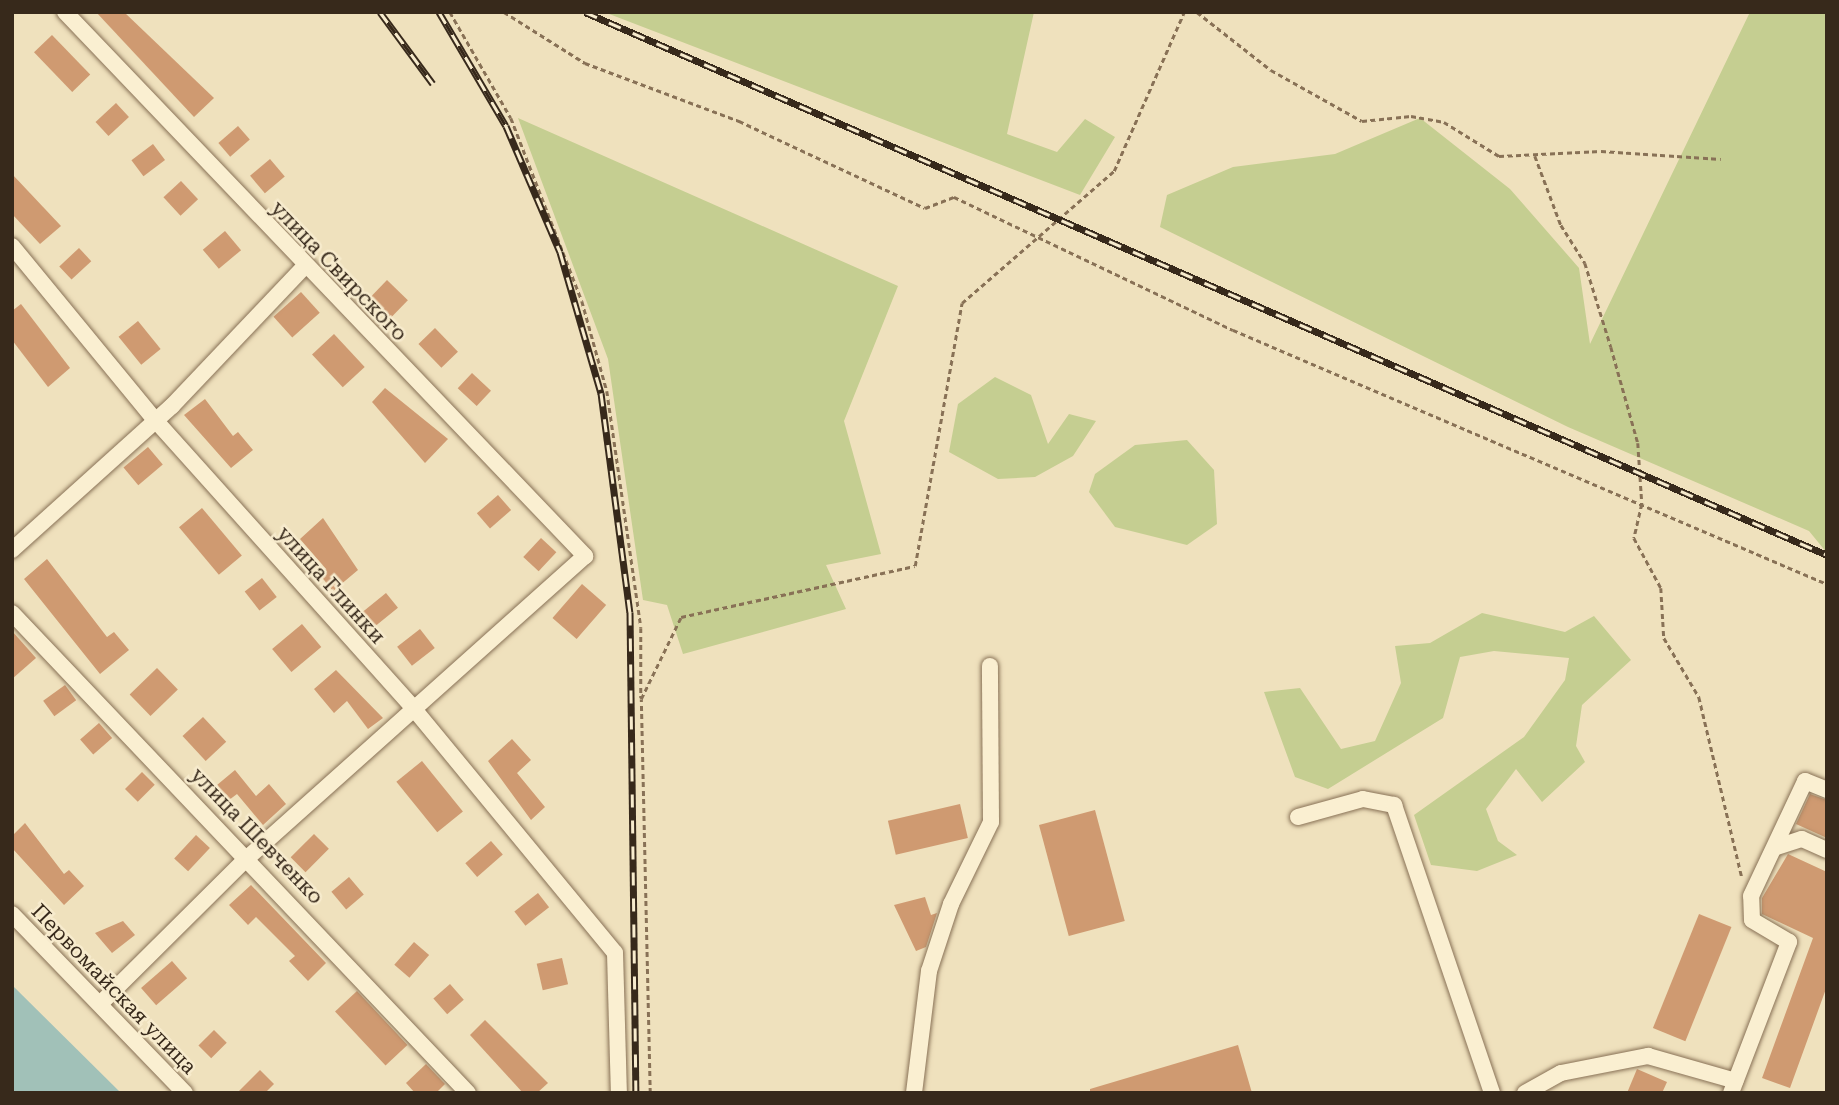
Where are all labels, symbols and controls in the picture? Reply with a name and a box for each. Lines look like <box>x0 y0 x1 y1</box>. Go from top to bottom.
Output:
street label: улица Свирского <box>266 196 412 346</box>
street label: улица Глинки <box>272 521 390 649</box>
street label: улица Шевченко <box>185 763 329 909</box>
street label: Первомайская улица <box>26 899 202 1079</box>

